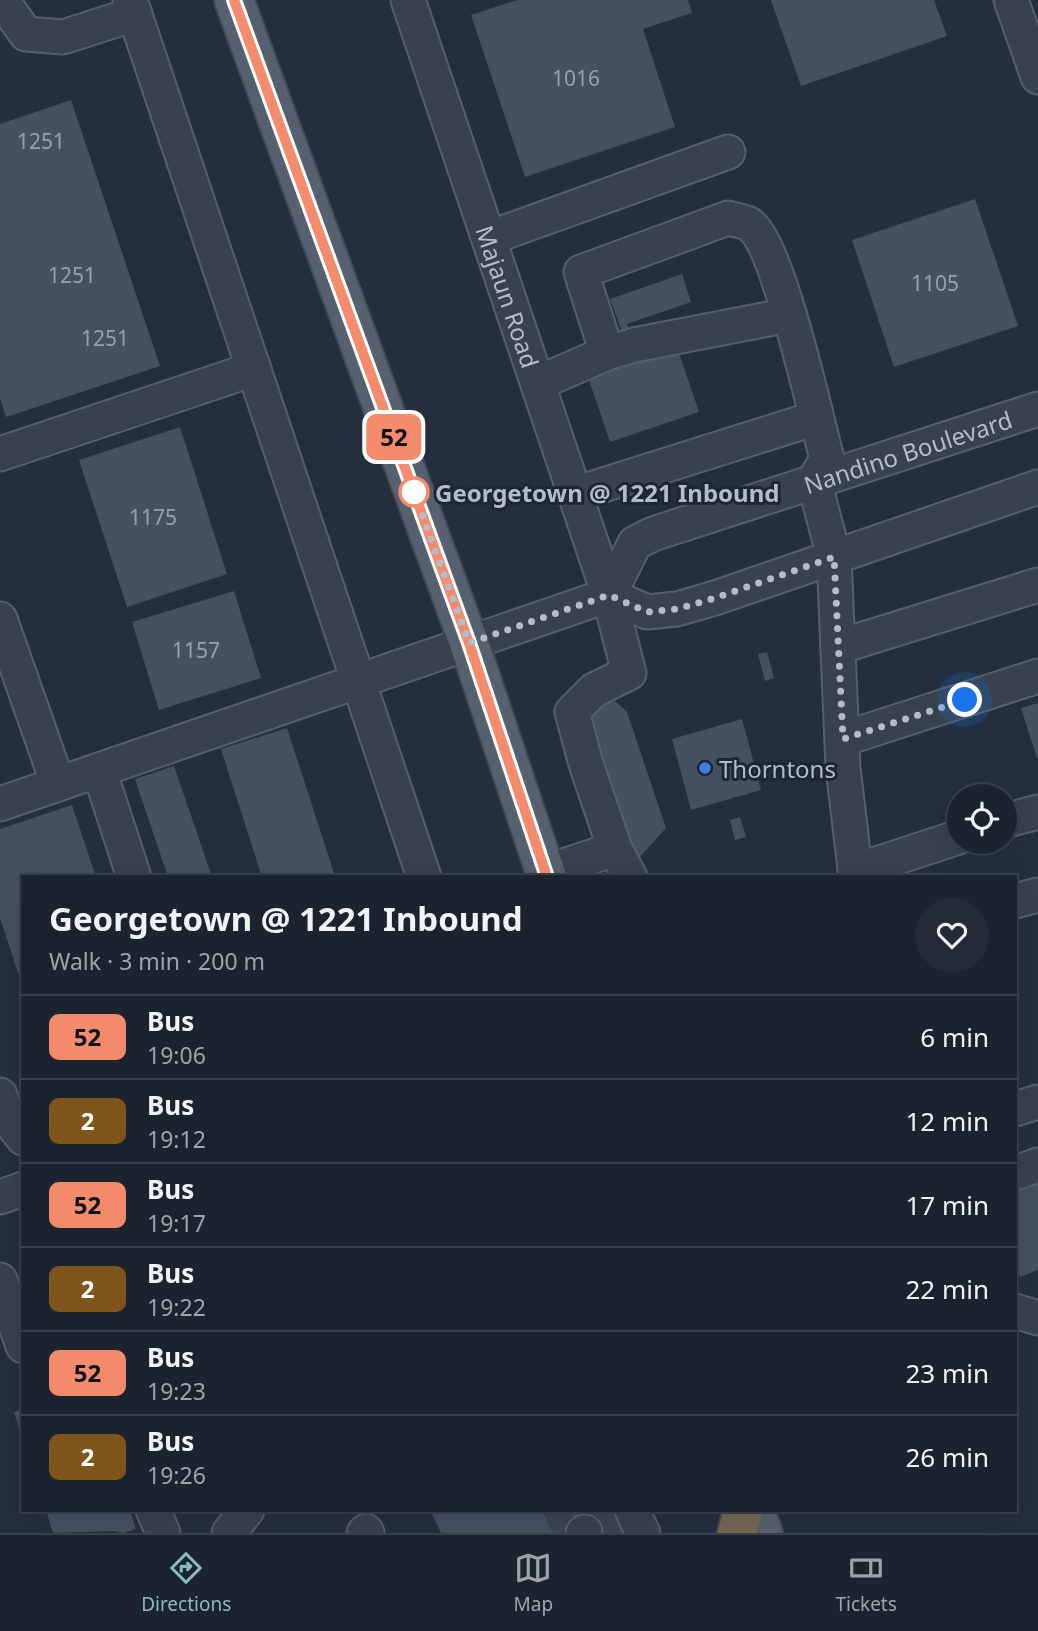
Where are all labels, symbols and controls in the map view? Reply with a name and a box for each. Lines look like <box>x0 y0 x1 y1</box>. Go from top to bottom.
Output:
house number: 1016 <box>552 64 600 92</box>
house number: 1251 <box>17 127 65 155</box>
street label: Majaun Road <box>469 221 548 372</box>
house number: 1251 <box>48 261 96 289</box>
house number: 1105 <box>911 269 959 297</box>
house number: 1251 <box>81 324 129 352</box>
street label: Nandino Boulevard <box>799 402 1016 501</box>
line badge: 52 <box>362 414 426 460</box>
text: 52 <box>380 420 408 453</box>
place label: Georgetown @ 1221 Inbound <box>435 476 779 509</box>
marker: Georgetown @ 1221 Inbound <box>399 477 429 507</box>
house number: 1175 <box>129 503 177 531</box>
house number: 1157 <box>172 636 220 664</box>
your location <box>947 682 982 717</box>
place label: Thorntons <box>719 752 836 785</box>
marker: Thorntons <box>697 760 713 776</box>
map controls <box>947 784 1017 854</box>
button: locate <box>947 784 1017 854</box>
text: Georgetown @ 1221 Inbound <box>49 896 523 941</box>
button: heart <box>915 898 989 972</box>
text: Walk · 3 min · 200 m <box>49 945 265 977</box>
text: Bus <box>147 1003 194 1039</box>
text: 6 min <box>920 1019 989 1055</box>
text: 52 <box>74 1020 101 1053</box>
text: 19:06 <box>147 1039 206 1071</box>
text: Bus <box>147 1087 194 1123</box>
text: 12 min <box>905 1103 989 1139</box>
text: 2 <box>81 1104 94 1137</box>
text: 19:12 <box>147 1123 206 1155</box>
text: Bus <box>147 1171 194 1207</box>
text: 17 min <box>905 1187 989 1223</box>
text: 52 <box>74 1188 101 1221</box>
text: 19:17 <box>147 1207 206 1239</box>
text: Bus <box>147 1255 194 1291</box>
text: 22 min <box>905 1271 989 1307</box>
text: 2 <box>81 1272 94 1305</box>
text: 19:22 <box>147 1291 206 1323</box>
text: Bus <box>147 1339 194 1375</box>
text: 23 min <box>905 1355 989 1391</box>
text: 52 <box>74 1356 101 1389</box>
text: 19:23 <box>147 1375 206 1407</box>
text: Bus <box>147 1423 194 1459</box>
text: 26 min <box>905 1439 989 1475</box>
text: 2 <box>81 1440 94 1473</box>
text: 19:26 <box>147 1459 206 1491</box>
tab: Directions <box>141 1549 231 1617</box>
tab: Map <box>514 1549 553 1617</box>
tab: Tickets <box>835 1549 897 1617</box>

